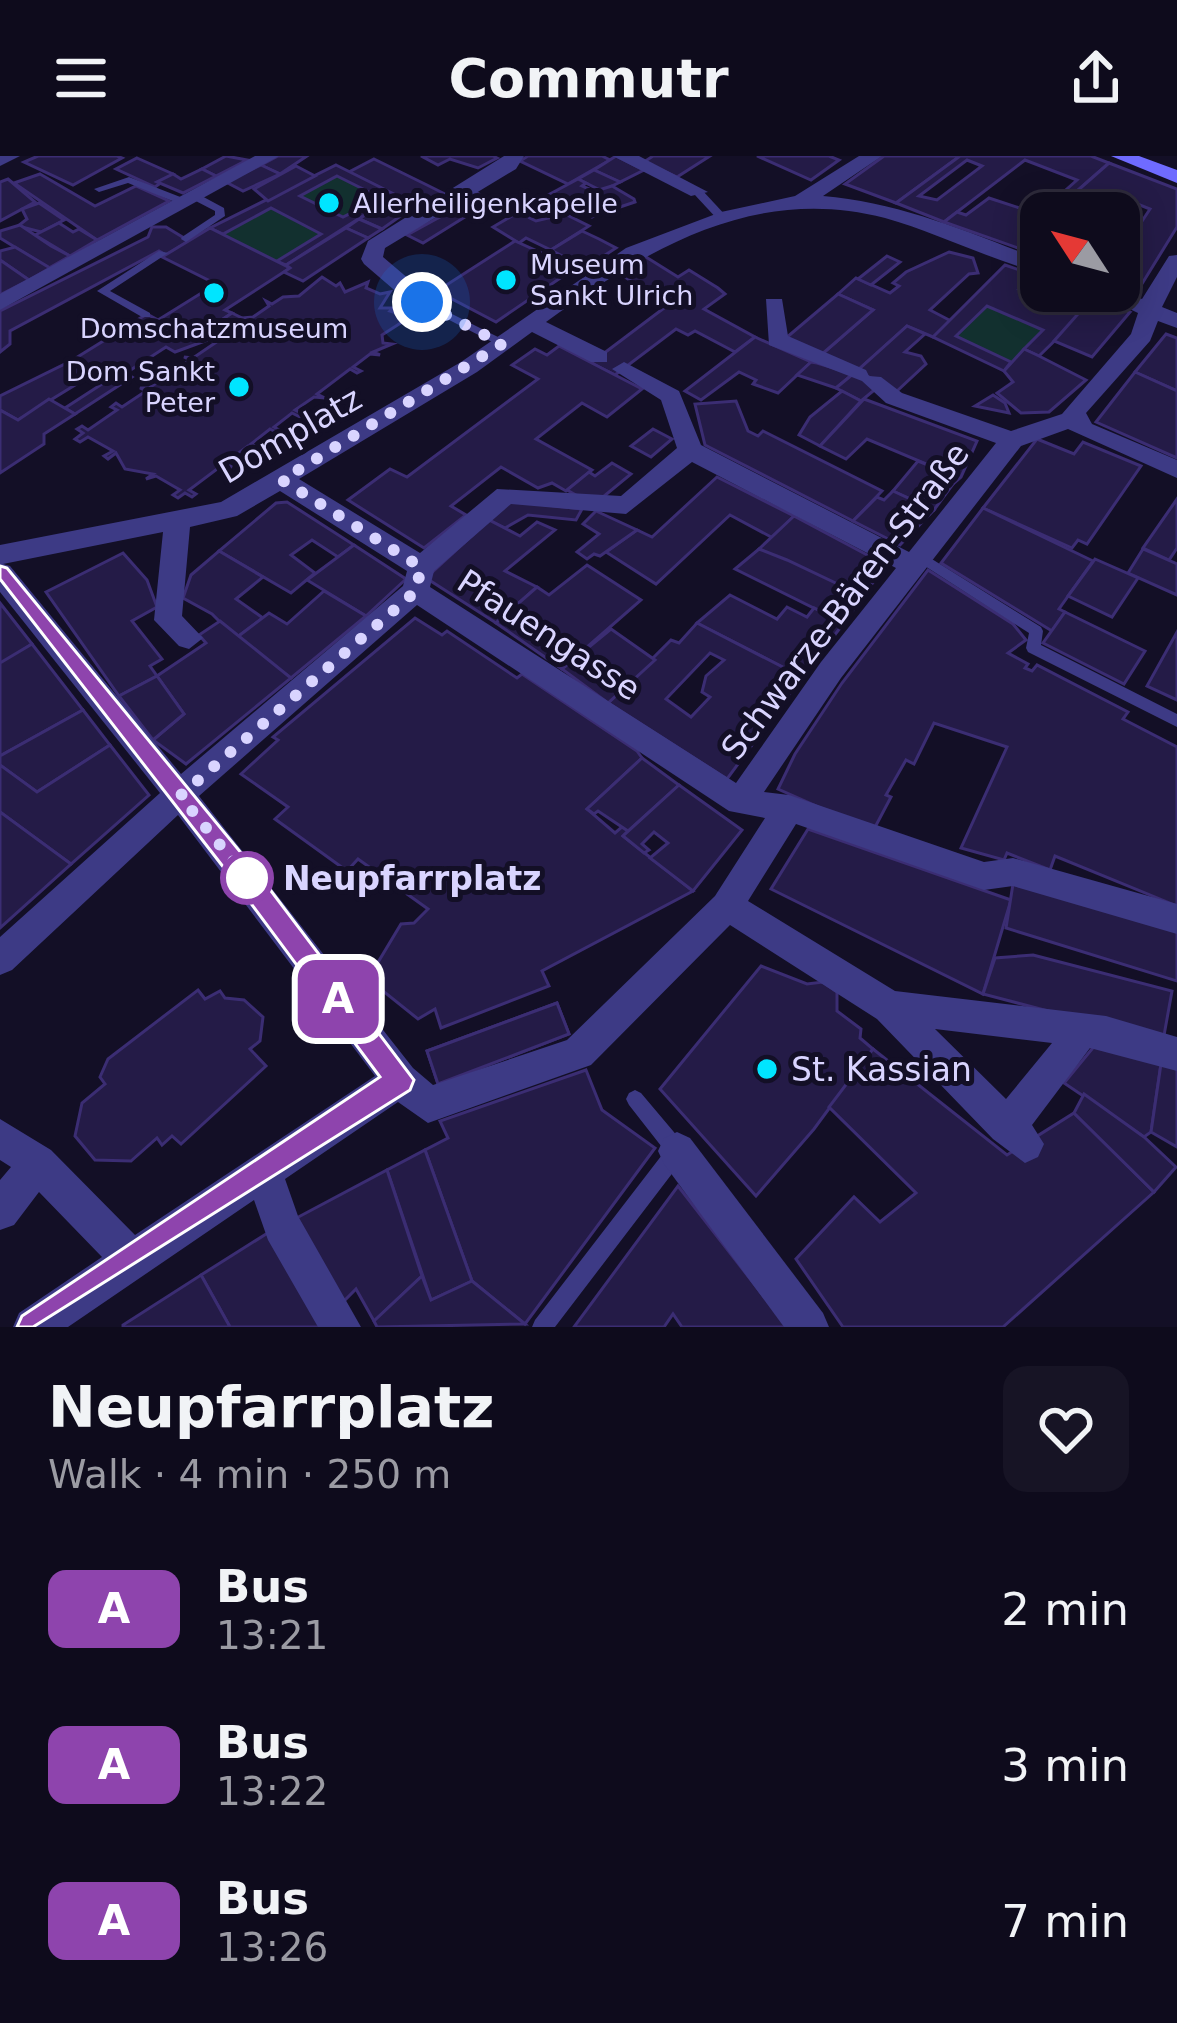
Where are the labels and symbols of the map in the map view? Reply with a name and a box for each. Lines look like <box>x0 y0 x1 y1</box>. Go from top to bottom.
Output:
place label: Allerheiligenkapelle <box>353 188 618 219</box>
marker: Allerheiligenkapelle <box>316 190 342 216</box>
north arrow <box>1020 192 1140 312</box>
place label: Museum Sankt Ulrich <box>530 249 693 311</box>
marker: Museum Sankt Ulrich <box>493 267 519 293</box>
your location <box>392 272 452 332</box>
marker: Domschatzmuseum <box>201 280 227 306</box>
place label: Domschatzmuseum <box>80 313 348 344</box>
place label: Dom Sankt Peter <box>66 356 216 418</box>
marker: Dom Sankt Peter <box>226 374 252 400</box>
street label: Domplatz <box>212 379 368 491</box>
street label: Schwarze-Bären-Straße <box>713 435 977 767</box>
street label: Pfauengasse <box>450 562 648 708</box>
marker: Neupfarrplatz <box>222 853 272 903</box>
place label: Neupfarrplatz <box>283 859 541 898</box>
line badge: A <box>299 960 377 1038</box>
place label: St. Kassian <box>791 1050 972 1089</box>
marker: St. Kassian <box>754 1056 780 1082</box>

